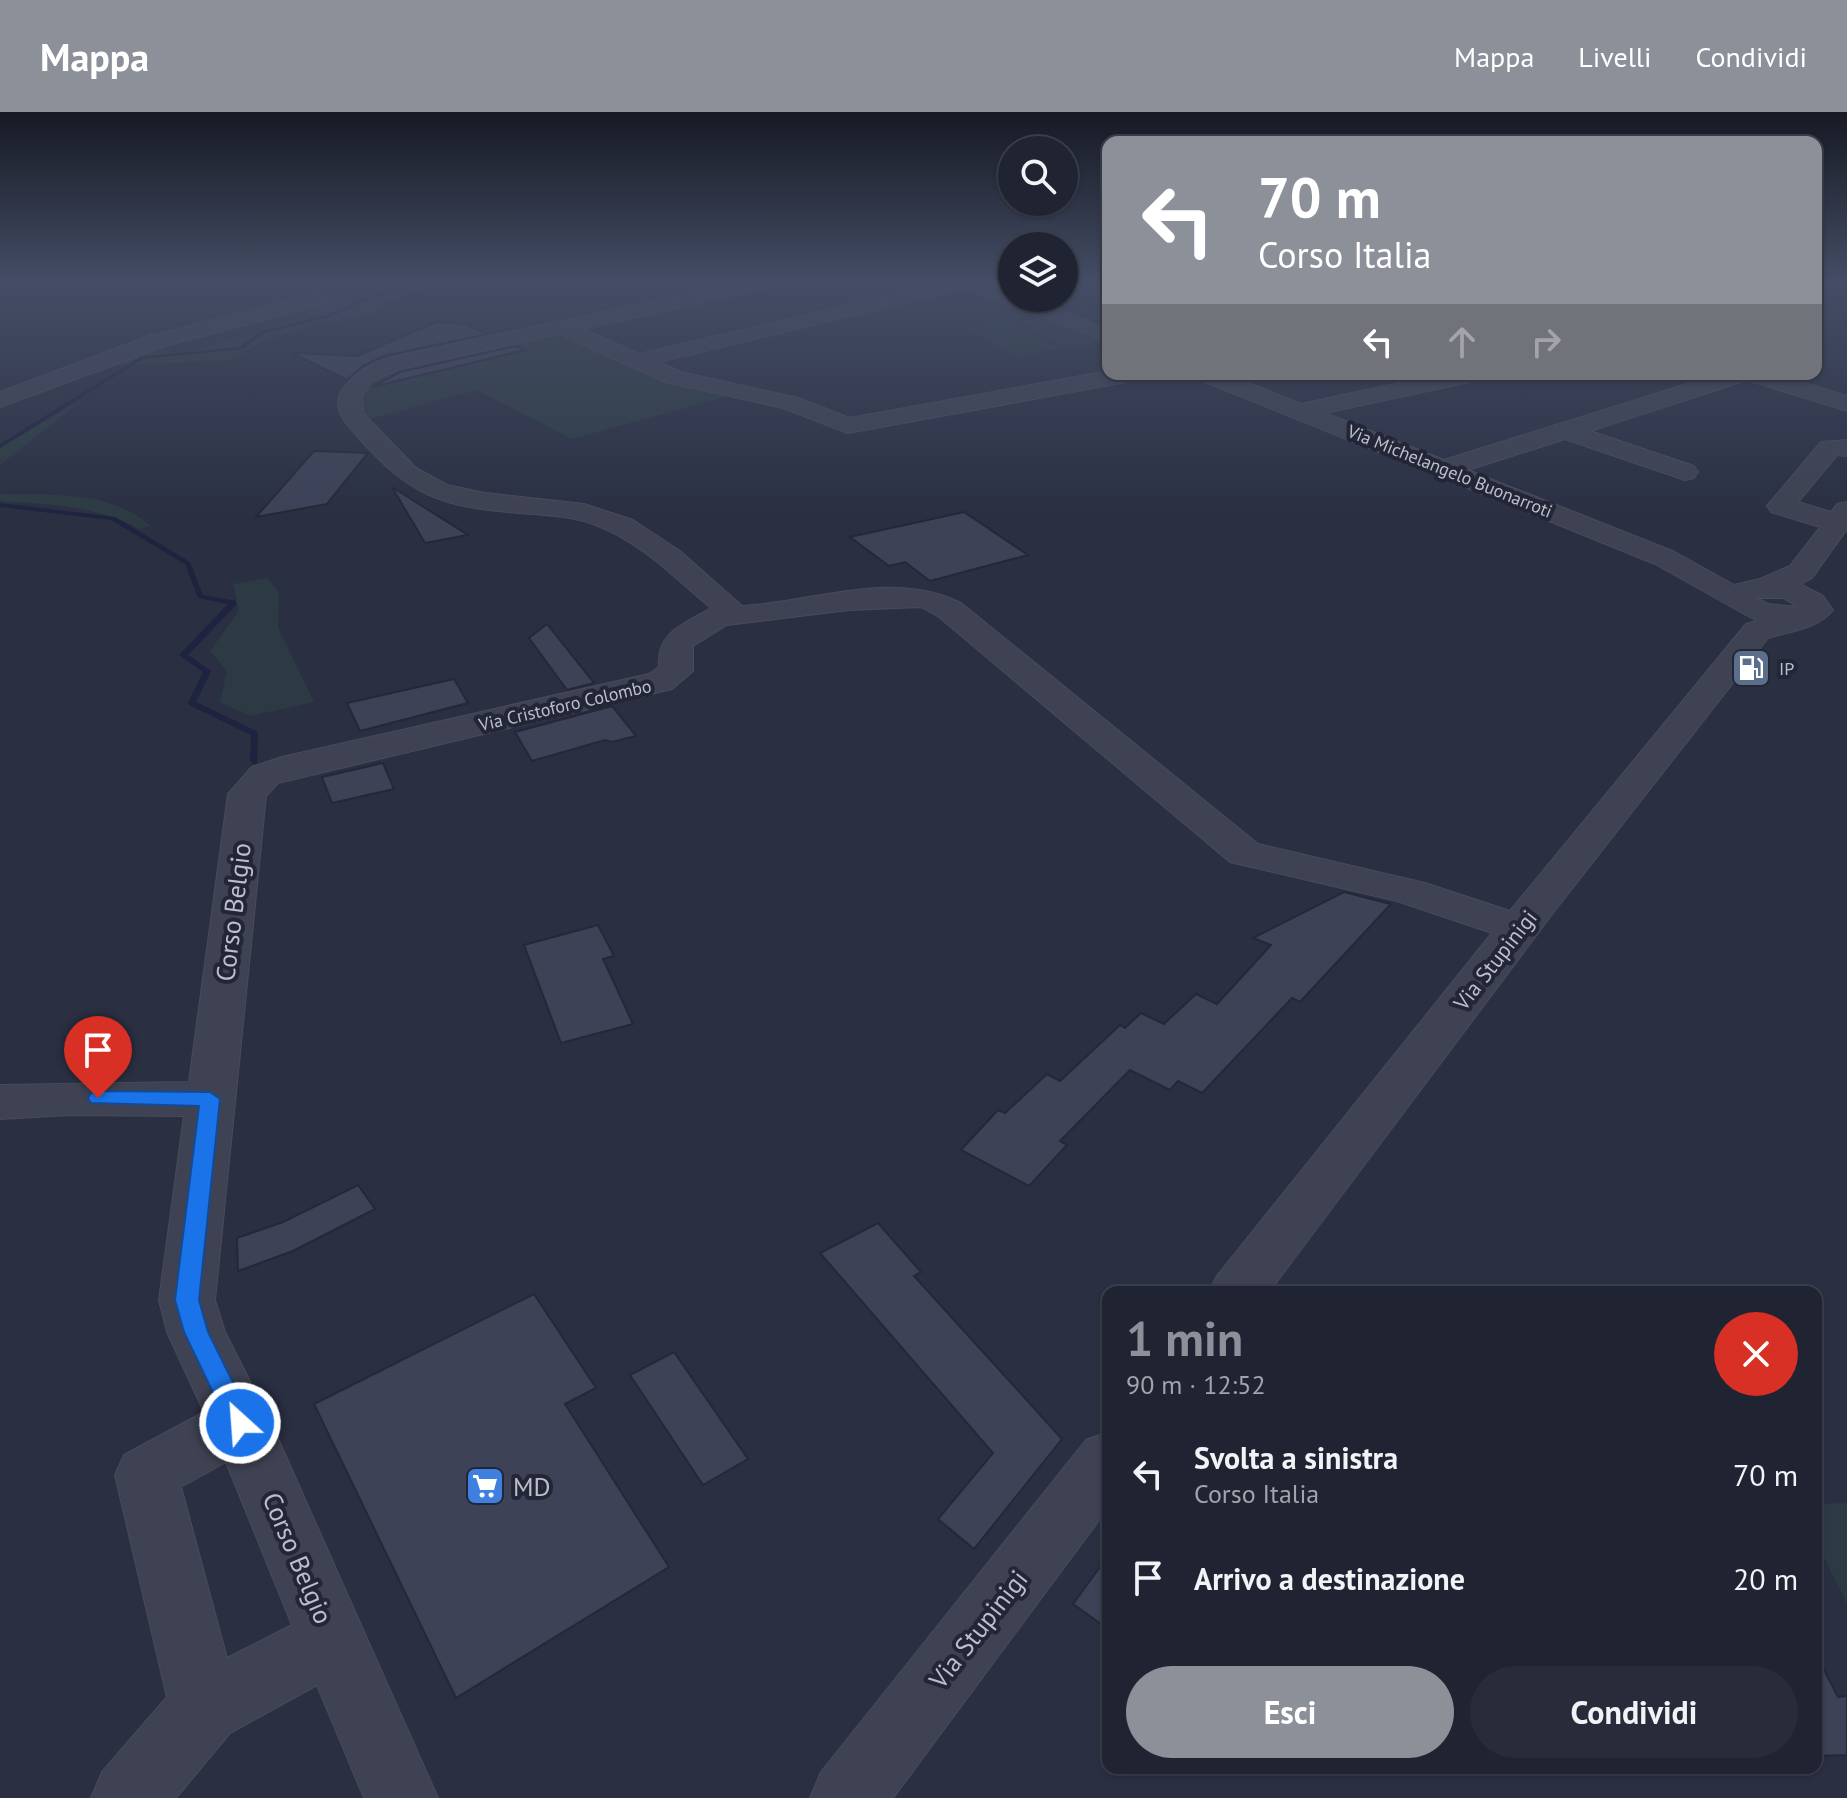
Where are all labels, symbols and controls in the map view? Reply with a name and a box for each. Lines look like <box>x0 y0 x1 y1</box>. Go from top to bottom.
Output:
text: Mappa <box>40 32 149 81</box>
text: Mappa <box>1454 38 1534 75</box>
text: Livelli <box>1578 38 1652 75</box>
text: Condividi <box>1696 38 1807 75</box>
map controls <box>998 136 1078 312</box>
button: search <box>998 136 1078 216</box>
text: 70 m <box>1258 161 1381 233</box>
icon: left <box>1126 168 1230 272</box>
text: Corso Italia <box>1258 231 1431 278</box>
button: layers <box>998 232 1078 312</box>
icon: left <box>1356 320 1400 364</box>
icon: ahead <box>1440 320 1484 364</box>
icon: right <box>1524 320 1568 364</box>
street label: Via Michelangelo Buonarroti <box>1343 419 1556 523</box>
fuel station icon: IP <box>1730 647 1772 689</box>
place label: IP <box>1779 657 1794 680</box>
street label: Via Cristoforo Colombo <box>475 674 654 736</box>
street label: Corso Belgio <box>208 841 258 983</box>
street label: Via Stupinigi <box>1447 904 1543 1017</box>
pin <box>64 1016 132 1098</box>
icon: arrive <box>76 1028 120 1072</box>
text: 1 min <box>1126 1307 1243 1369</box>
button: close <box>1714 1312 1798 1396</box>
text: 90 m · 12:52 <box>1126 1368 1266 1401</box>
position arrow <box>198 1381 282 1465</box>
text: Svolta a sinistra <box>1194 1438 1398 1477</box>
icon: left <box>1126 1452 1170 1496</box>
text: 70 m <box>1733 1455 1798 1494</box>
supermarket icon: MD <box>464 1465 506 1507</box>
place label: MD <box>513 1470 551 1503</box>
text: Corso Italia <box>1194 1477 1319 1510</box>
street label: Corso Belgio <box>256 1487 340 1629</box>
icon: arrive <box>1126 1556 1170 1600</box>
text: Arrivo a destinazione <box>1194 1559 1465 1598</box>
text: 20 m <box>1733 1559 1798 1598</box>
street label: Via Stupinigi <box>921 1563 1035 1696</box>
button: Esci <box>1126 1666 1454 1758</box>
button: Condividi <box>1470 1666 1798 1758</box>

